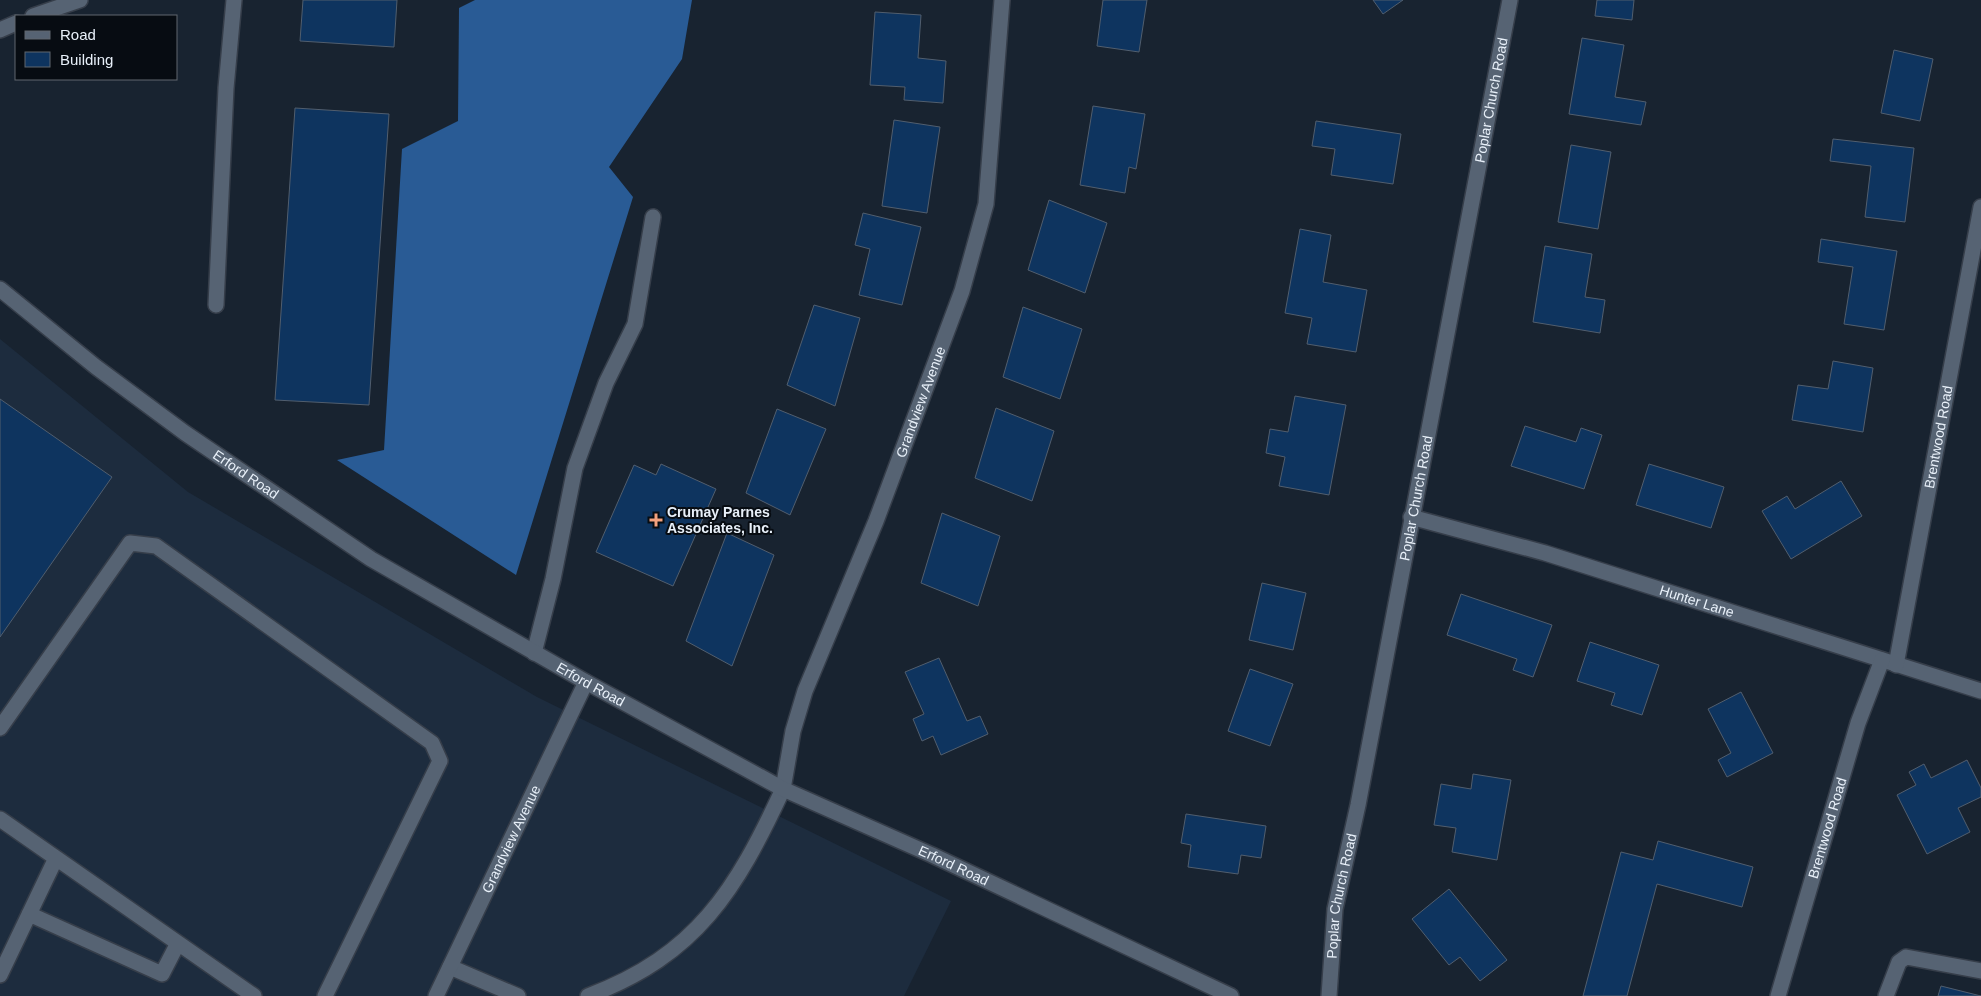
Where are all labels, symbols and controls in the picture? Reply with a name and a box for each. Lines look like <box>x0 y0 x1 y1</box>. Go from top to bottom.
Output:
legend <box>15 15 178 80</box>
text: Road <box>60 26 96 43</box>
street label: Poplar Church Road <box>1471 36 1511 164</box>
text: Building <box>60 51 113 68</box>
street label: Grandview Avenue <box>892 344 949 460</box>
street label: Brentwood Road <box>1921 384 1956 490</box>
street label: Poplar Church Road <box>1396 434 1436 562</box>
street label: Erford Road <box>210 446 282 502</box>
place label: Crumay Parnes Associates, Inc. <box>667 504 773 536</box>
marker: Crumay Parnes Associates, Inc. <box>649 513 663 527</box>
street label: Hunter Lane <box>1658 582 1736 620</box>
street label: Erford Road <box>554 659 628 710</box>
street label: Brentwood Road <box>1805 776 1850 880</box>
street label: Grandview Avenue <box>478 782 544 895</box>
street label: Poplar Church Road <box>1324 832 1360 959</box>
street label: Erford Road <box>916 842 991 889</box>

